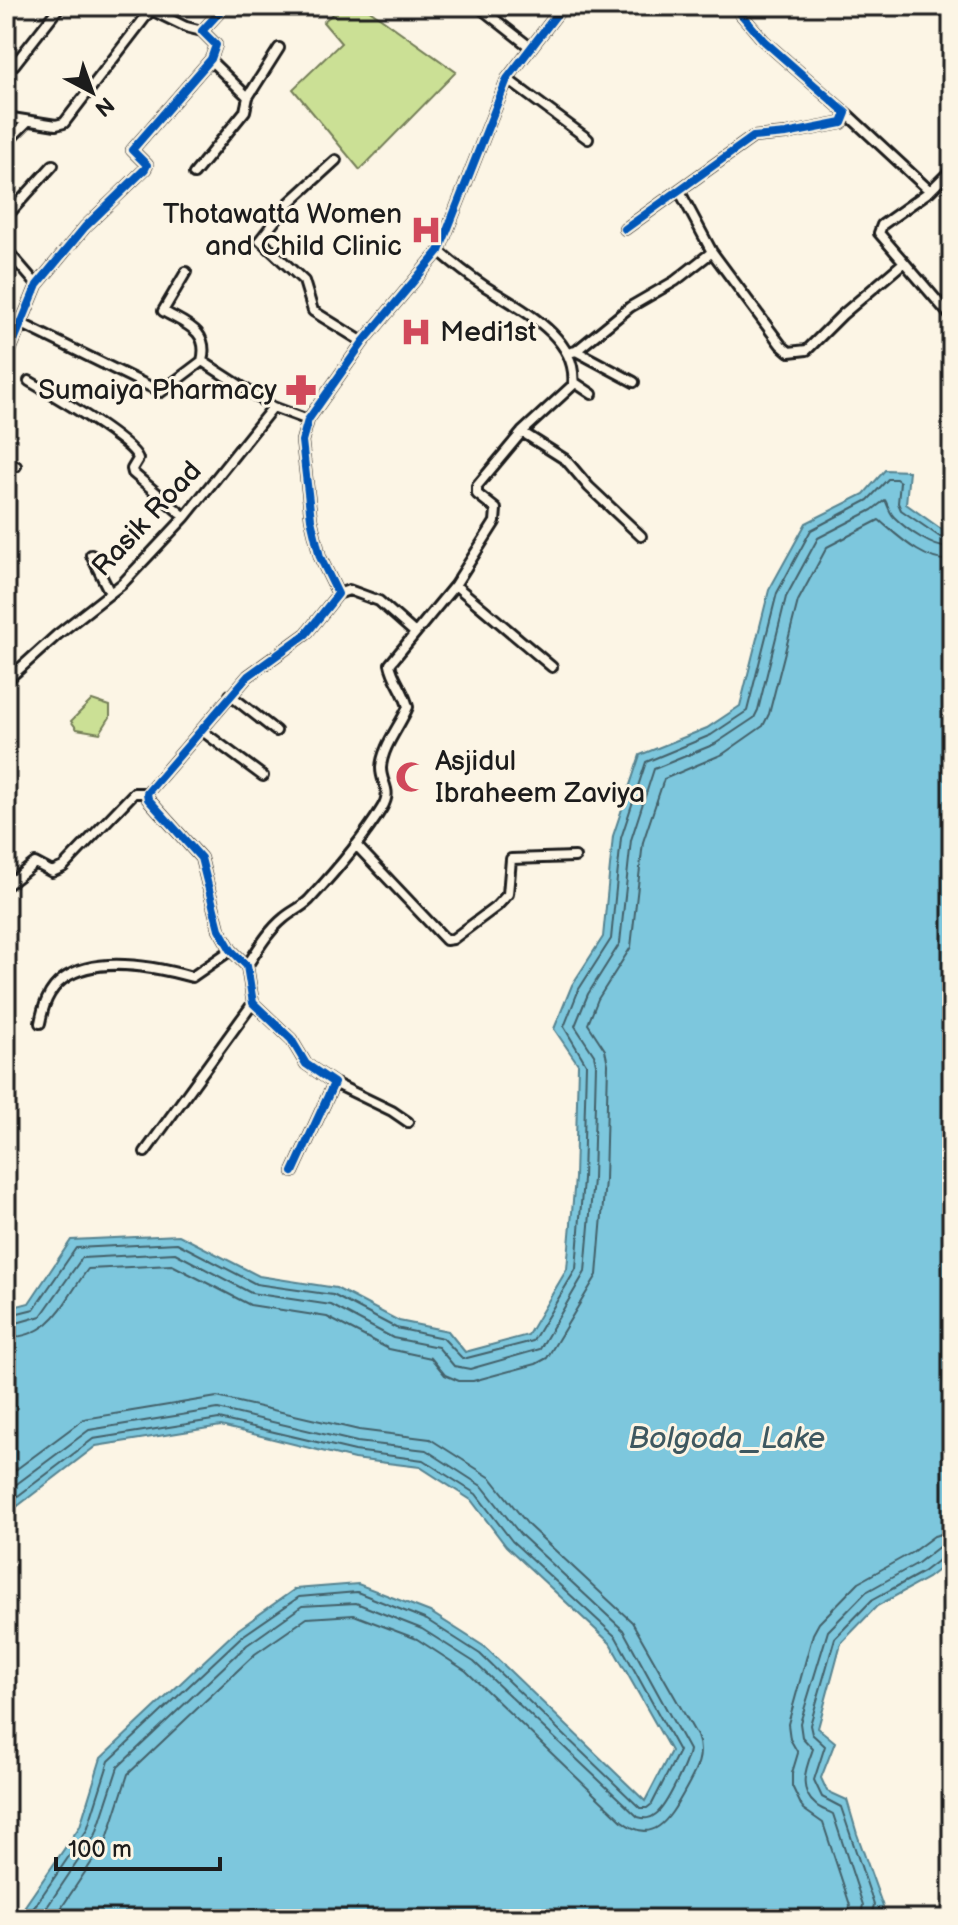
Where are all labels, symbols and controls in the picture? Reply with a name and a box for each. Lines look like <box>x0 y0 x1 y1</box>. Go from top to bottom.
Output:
north arrow <box>52 52 132 132</box>
text: N <box>89 90 119 122</box>
place label: Thotawatta Women and Child Clinic <box>163 198 402 263</box>
hospital icon: Thotawatta Women and Child Clinic <box>409 213 443 247</box>
hospital icon: Medi1st <box>399 315 433 349</box>
place label: Medi1st <box>440 316 537 349</box>
pharmacy icon: Sumaiya Pharmacy <box>284 373 318 407</box>
place label: Sumaiya Pharmacy <box>38 374 277 407</box>
street label: Rasik Road <box>85 455 209 583</box>
place label: Asjidul Ibraheem Zaviya <box>435 745 645 810</box>
mosque icon: Asjidul Ibraheem Zaviya <box>394 760 428 794</box>
water label: Bolgoda_Lake <box>629 1421 825 1457</box>
scale bar <box>56 1821 220 1871</box>
text: 100 m <box>68 1835 132 1864</box>

